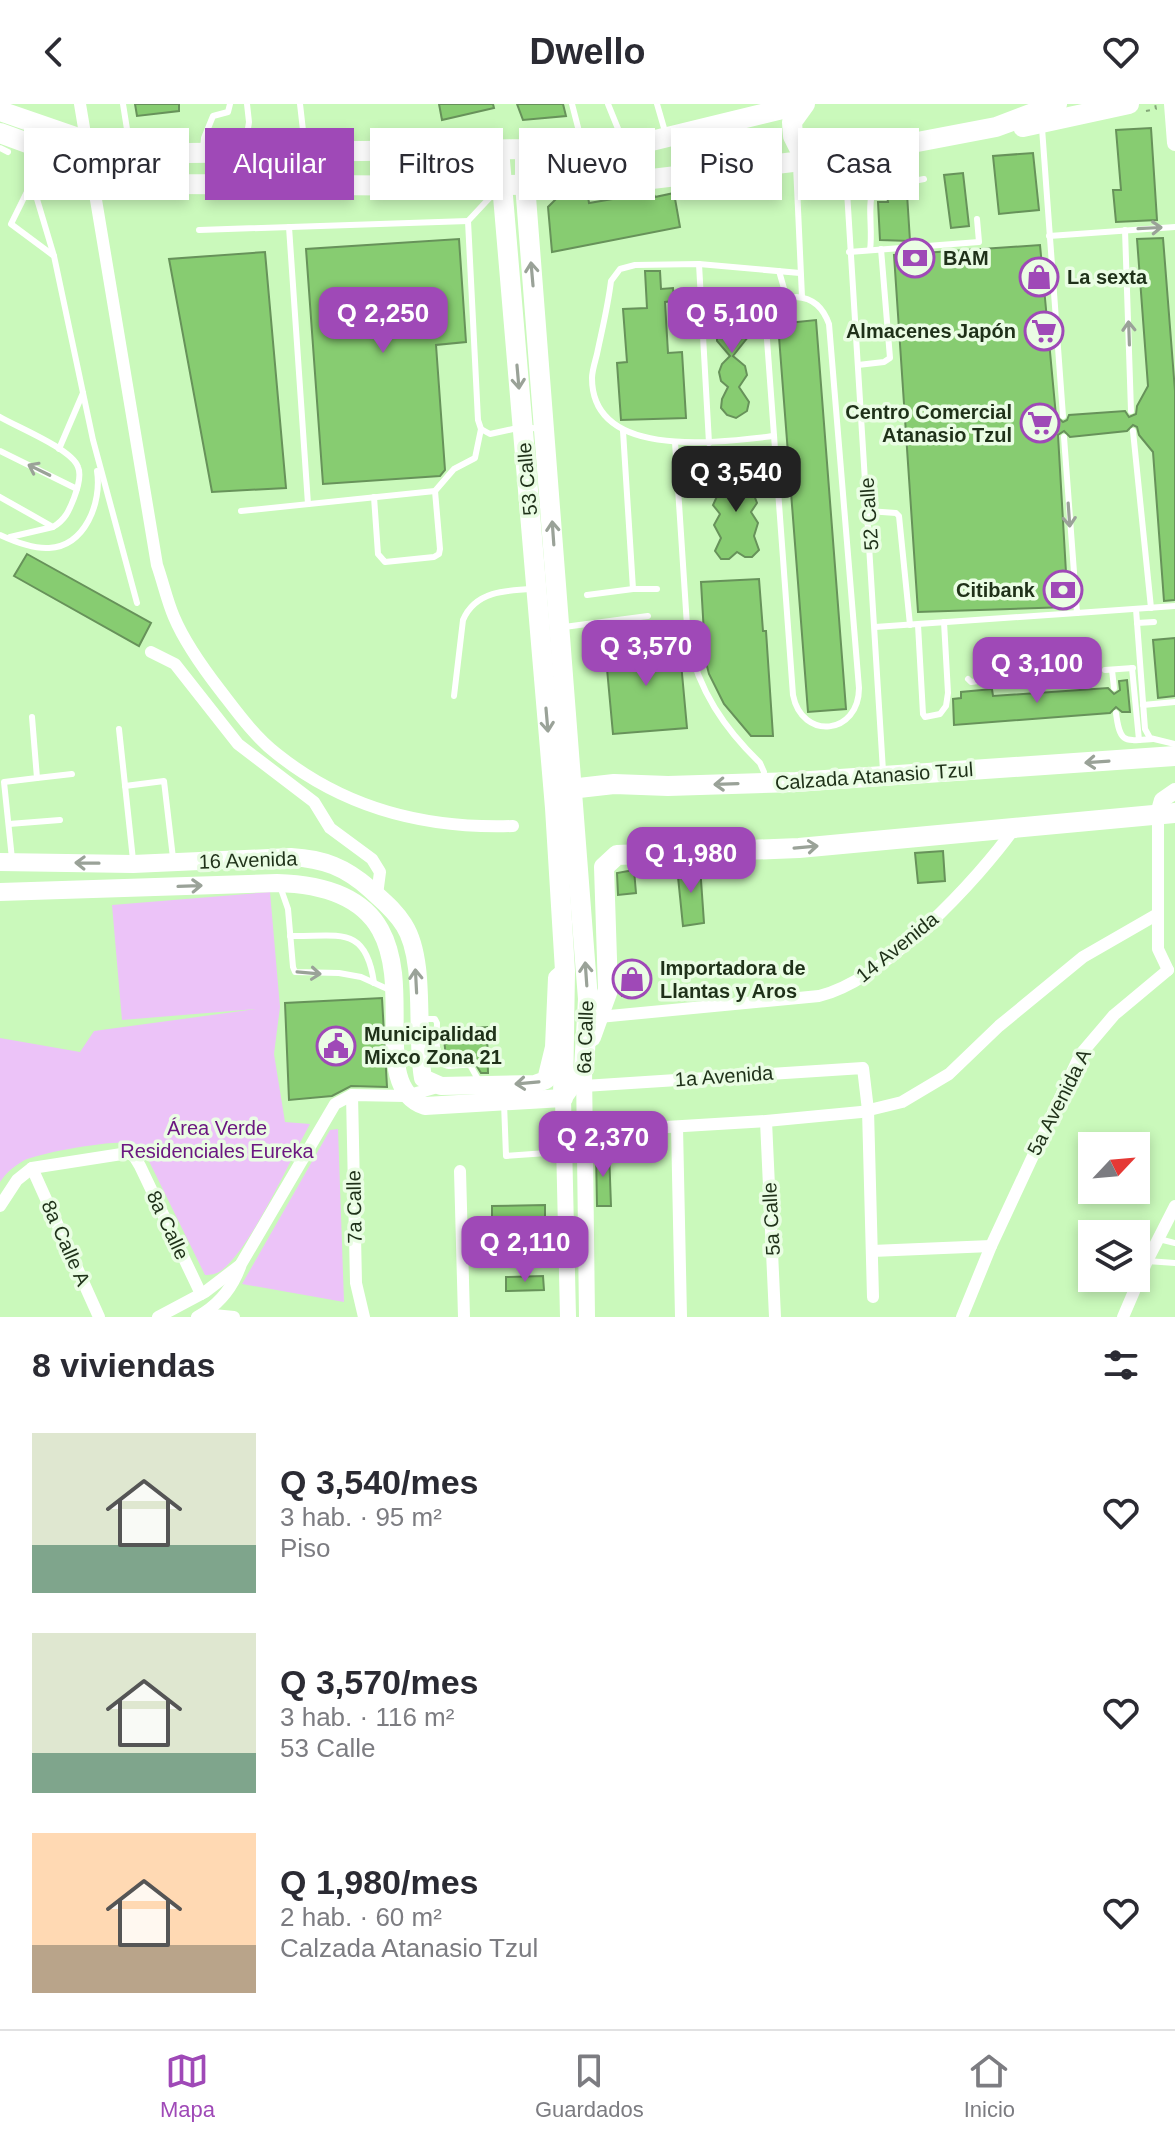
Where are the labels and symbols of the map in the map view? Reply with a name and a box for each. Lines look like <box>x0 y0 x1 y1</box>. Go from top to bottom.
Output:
one-way arrow <box>1136 220 1163 235</box>
bank icon: BAM <box>894 237 936 279</box>
place label: BAM <box>943 247 989 269</box>
shop icon: La sexta <box>1018 256 1060 298</box>
one-way arrow <box>524 261 539 288</box>
place label: La sexta <box>1067 266 1148 288</box>
pin: Q 2,250 <box>309 287 457 355</box>
pin: Q 5,100 <box>658 287 806 355</box>
supermarket icon: Almacenes Japón <box>1023 310 1065 352</box>
place label: Almacenes Japón <box>846 320 1016 342</box>
one-way arrow <box>1121 320 1136 347</box>
one-way arrow <box>511 363 526 390</box>
place label: Centro Comercial Atanasio Tzul <box>845 401 1012 446</box>
supermarket icon: Centro Comercial Atanasio Tzul <box>1019 402 1061 444</box>
street label: 53 Calle <box>513 441 541 517</box>
pin: Q 3,540 <box>662 446 810 514</box>
one-way arrow <box>27 462 51 478</box>
street label: 52 Calle <box>855 477 883 551</box>
one-way arrow <box>1062 501 1077 528</box>
one-way arrow <box>545 520 560 547</box>
bank icon: Citibank <box>1042 569 1084 611</box>
place label: Citibank <box>956 579 1036 601</box>
pin: Q 3,570 <box>572 620 720 688</box>
pin: Q 3,100 <box>963 637 1111 705</box>
one-way arrow <box>540 706 555 733</box>
one-way arrow <box>1084 755 1111 770</box>
street label: Calzada Atanasio Tzul <box>774 758 974 794</box>
one-way arrow <box>713 777 740 792</box>
pin: Q 1,980 <box>617 827 765 895</box>
one-way arrow <box>792 839 819 854</box>
street label: 16 Avenida <box>198 847 299 873</box>
one-way arrow <box>74 855 101 871</box>
one-way arrow <box>176 878 203 893</box>
street label: 14 Avenida <box>852 907 943 987</box>
place label: Importadora de Llantas y Aros <box>660 957 806 1002</box>
shop icon: Importadora de Llantas y Aros <box>611 958 653 1000</box>
one-way arrow <box>578 961 593 988</box>
one-way arrow <box>295 966 321 981</box>
one-way arrow <box>409 968 424 995</box>
street label: 6a Calle <box>573 1000 597 1074</box>
place label: Municipalidad Mixco Zona 21 <box>364 1023 502 1068</box>
public building icon: Municipalidad Mixco Zona 21 <box>315 1025 357 1067</box>
street label: 5a Avenida A <box>1023 1045 1096 1159</box>
street label: 1a Avenida <box>674 1062 775 1090</box>
one-way arrow <box>514 1076 541 1091</box>
pin: Q 2,370 <box>529 1111 677 1179</box>
park label: Área Verde Residenciales Eureka <box>120 1117 315 1162</box>
north arrow <box>1078 1132 1150 1204</box>
street label: 7a Calle <box>342 1170 366 1244</box>
street label: 5a Calle <box>758 1182 784 1256</box>
street label: 8a Calle <box>143 1187 193 1263</box>
street label: 8a Calle A <box>37 1197 95 1290</box>
pin: Q 2,110 <box>451 1216 599 1284</box>

